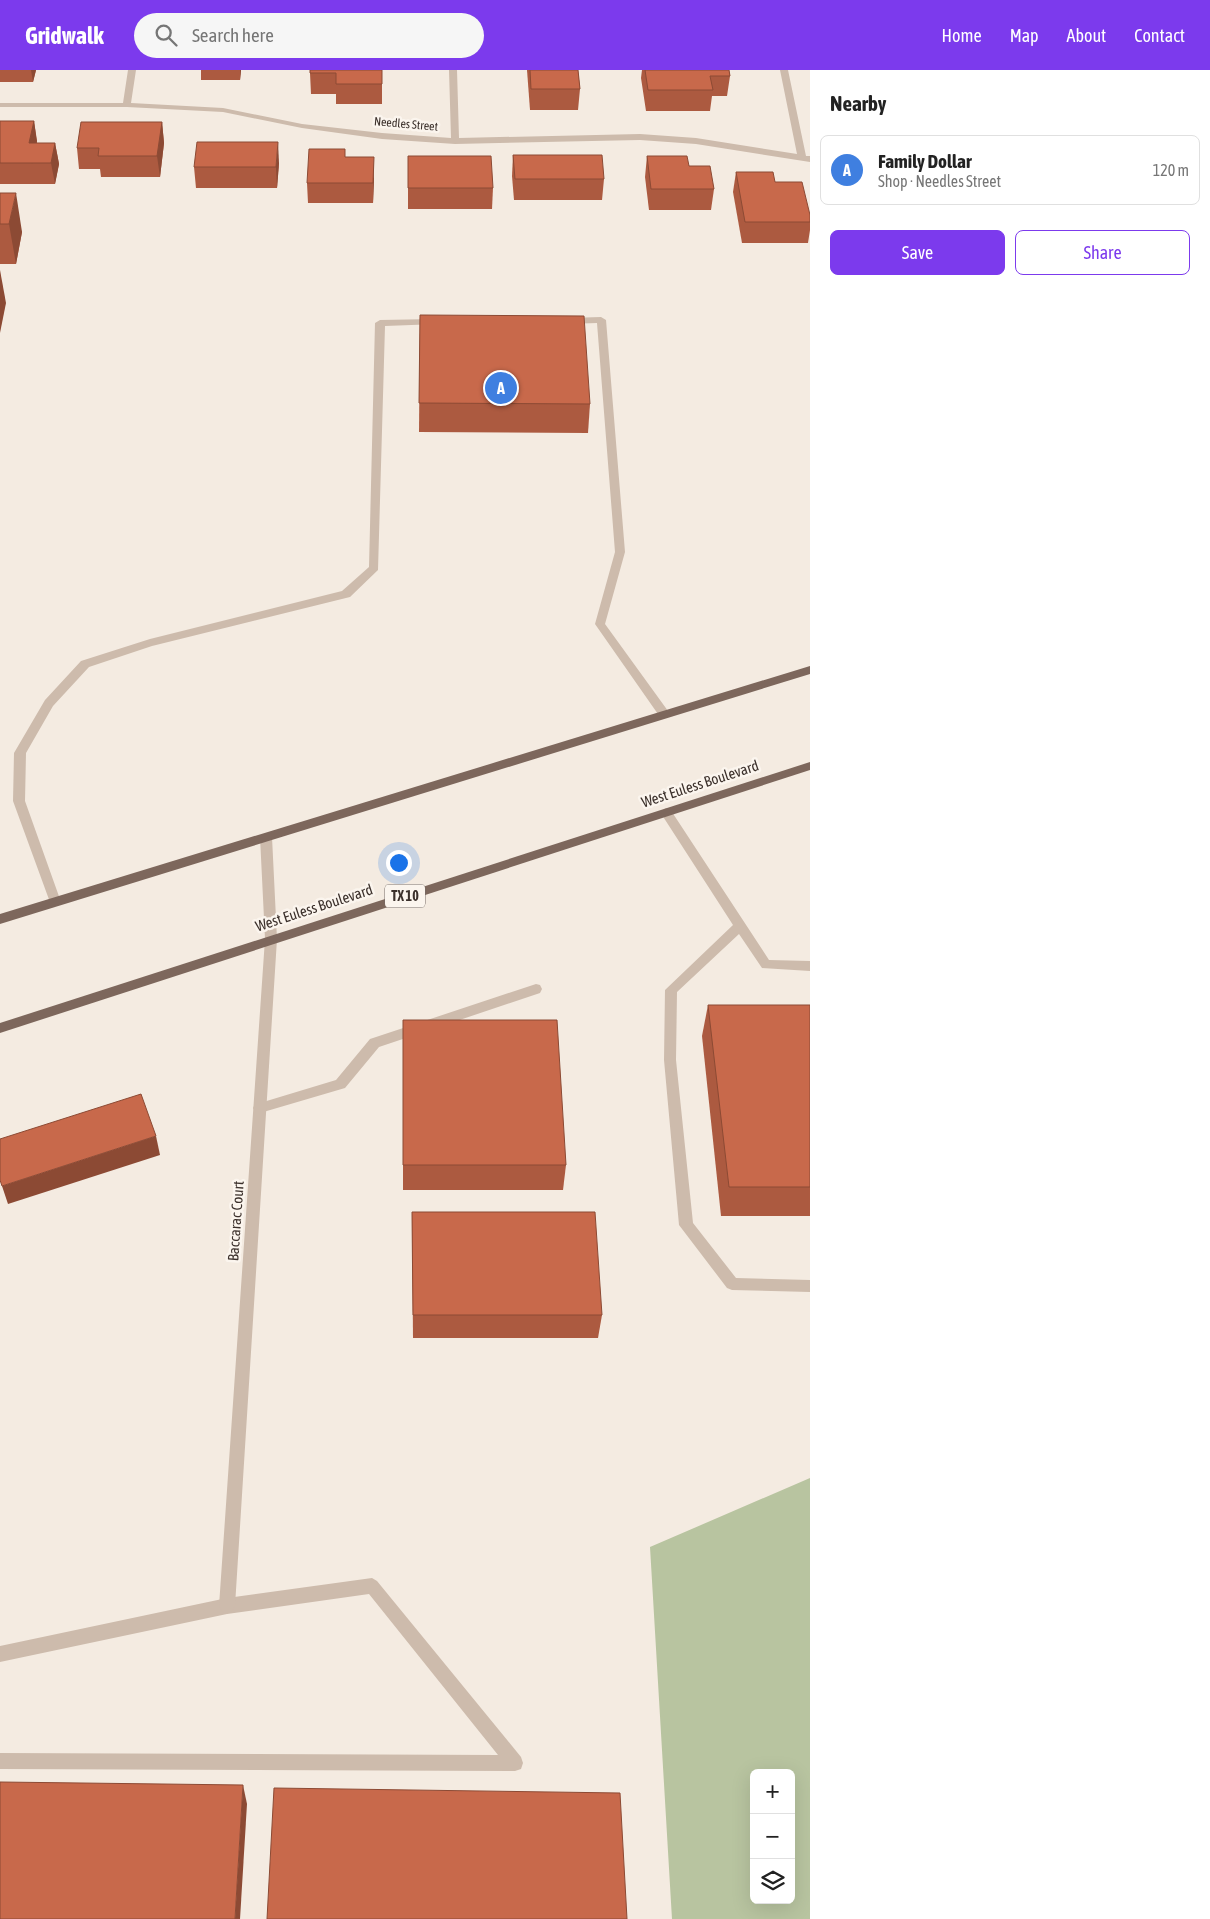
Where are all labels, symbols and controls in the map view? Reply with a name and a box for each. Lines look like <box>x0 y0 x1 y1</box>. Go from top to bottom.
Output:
search box <box>134 13 484 58</box>
icon: search <box>152 21 180 49</box>
text: Gridwalk <box>25 22 104 49</box>
text: Search here <box>192 24 274 46</box>
text: Home <box>942 25 982 46</box>
text: Map <box>1010 25 1039 46</box>
text: About <box>1067 25 1106 46</box>
text: Contact <box>1134 25 1185 46</box>
text: Nearby <box>830 91 886 115</box>
street label: Needles Street <box>373 114 439 134</box>
text: Family Dollar <box>878 150 972 172</box>
text: A <box>843 161 851 179</box>
text: 120 m <box>1153 161 1189 179</box>
text: Shop · Needles Street <box>878 172 1001 190</box>
button: Save <box>830 230 1005 275</box>
button: Share <box>1015 230 1190 275</box>
pin: A <box>485 369 517 407</box>
street label: West Euless Boulevard <box>639 757 761 810</box>
your location <box>386 850 412 876</box>
street label: West Euless Boulevard <box>253 881 375 934</box>
road number: TX 10 <box>385 884 425 908</box>
street label: Baccarac Court <box>224 1180 247 1262</box>
map controls <box>750 1769 795 1904</box>
button: + <box>750 1769 795 1814</box>
button: − <box>750 1814 795 1859</box>
button: layers <box>750 1859 795 1904</box>

